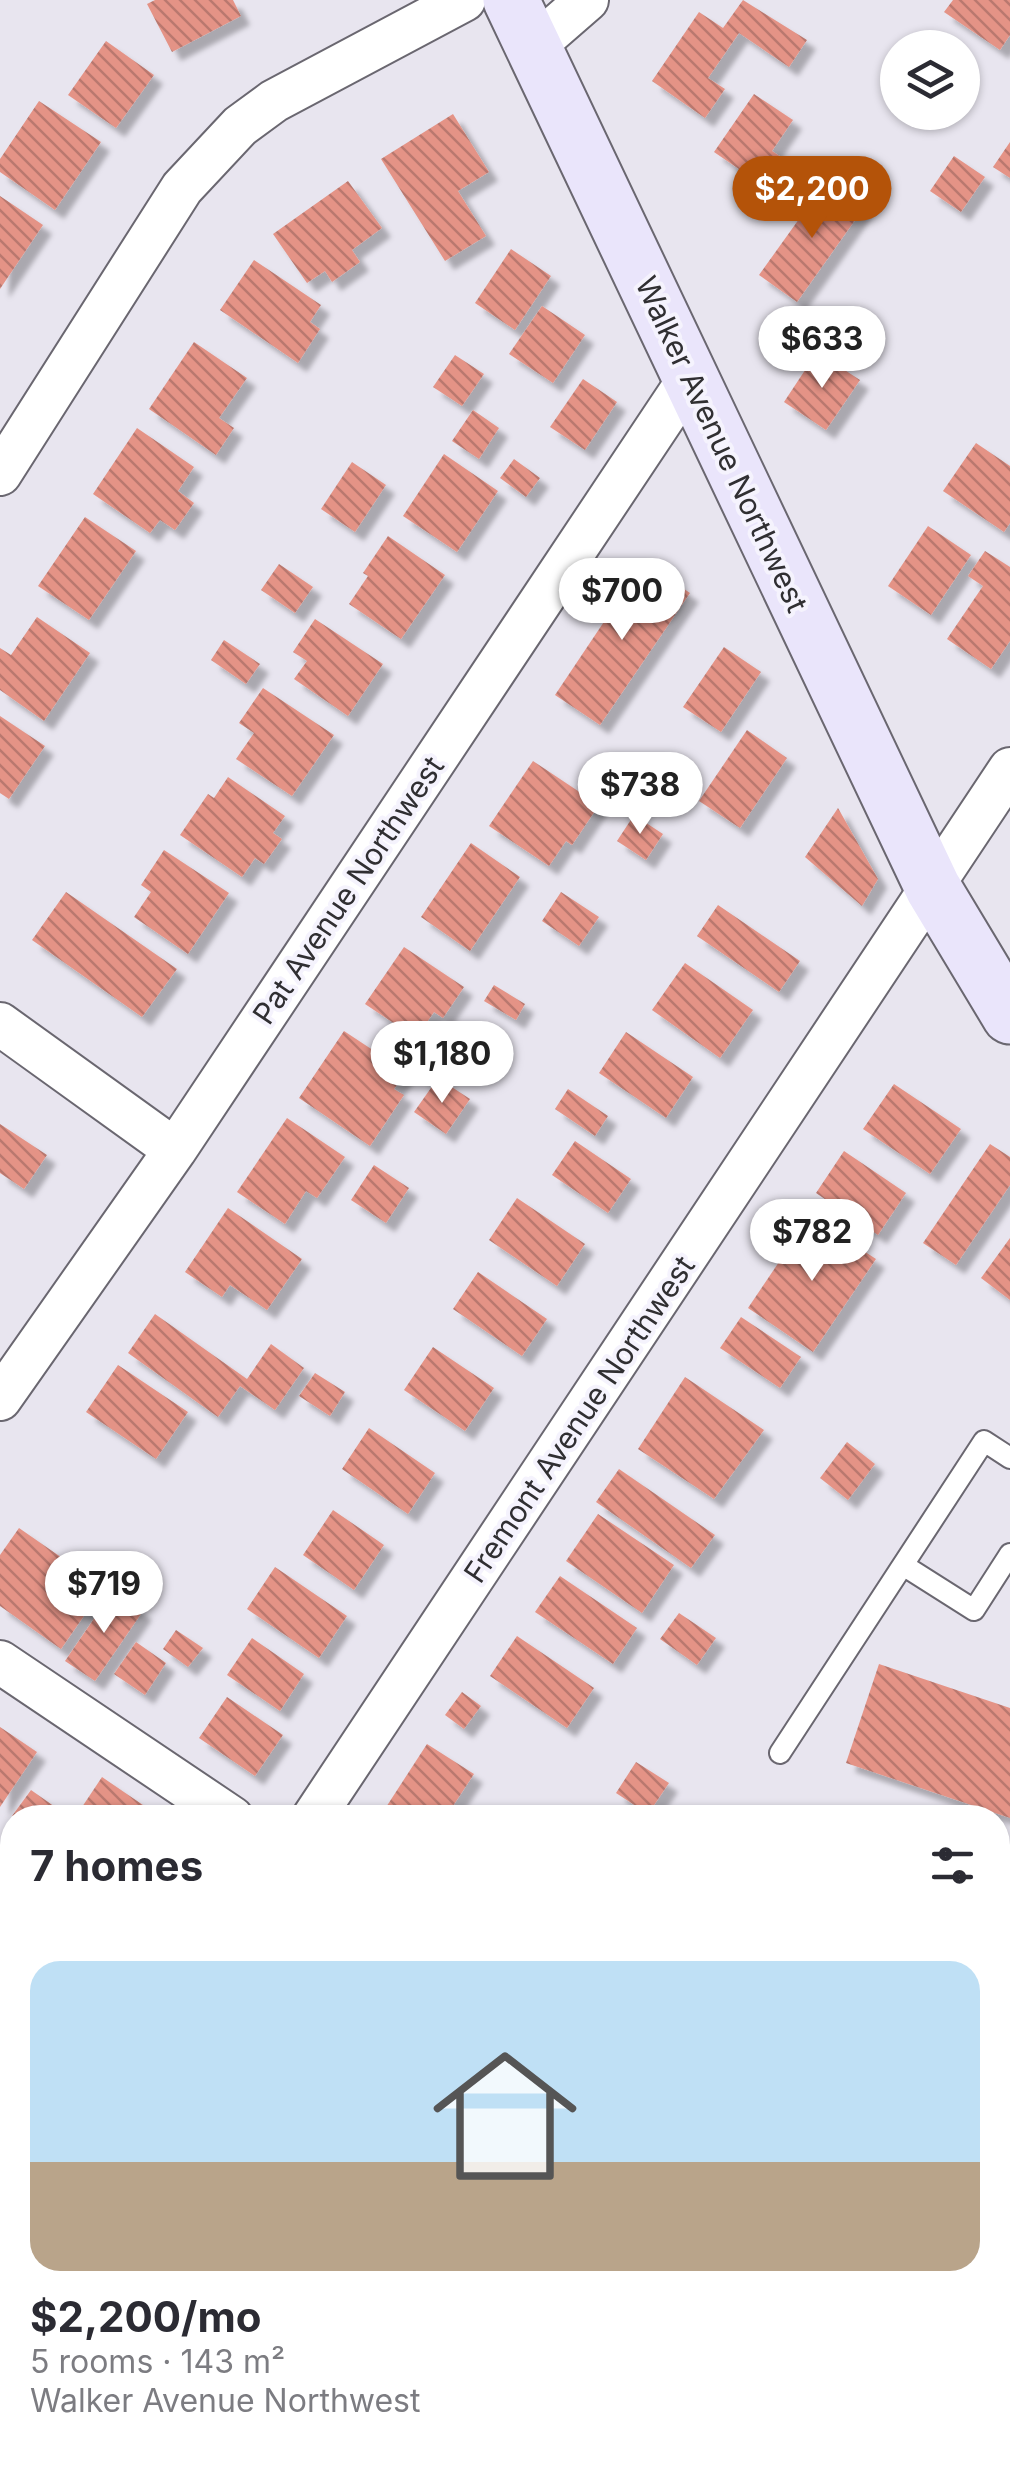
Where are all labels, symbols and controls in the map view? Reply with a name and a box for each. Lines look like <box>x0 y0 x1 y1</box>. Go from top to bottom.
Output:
map controls <box>880 30 980 130</box>
button: layers <box>880 30 980 130</box>
pin: $2,200 <box>731 156 893 241</box>
text: $2,200 <box>754 169 870 208</box>
street label: Walker Avenue Northwest <box>628 271 816 618</box>
pin: $633 <box>763 306 881 391</box>
text: $633 <box>780 319 864 358</box>
pin: $700 <box>563 558 681 643</box>
text: $700 <box>581 571 663 610</box>
street label: Pat Avenue Northwest <box>245 749 451 1031</box>
pin: $738 <box>581 752 699 837</box>
text: $738 <box>600 765 680 804</box>
pin: $1,180 <box>361 1021 523 1106</box>
text: $1,180 <box>393 1034 491 1073</box>
pin: $782 <box>753 1199 871 1284</box>
text: $782 <box>772 1212 852 1251</box>
street label: Fremont Avenue Northwest <box>456 1249 702 1589</box>
pin: $719 <box>45 1551 163 1636</box>
text: $719 <box>67 1564 141 1603</box>
icon: filters <box>925 1838 980 1893</box>
text: 7 homes <box>30 1840 203 1891</box>
icon: home <box>415 2026 595 2206</box>
text: $2,200/mo <box>30 2291 261 2342</box>
text: 5 rooms · 143 m² <box>30 2342 285 2381</box>
text: Walker Avenue Northwest <box>30 2381 420 2420</box>

